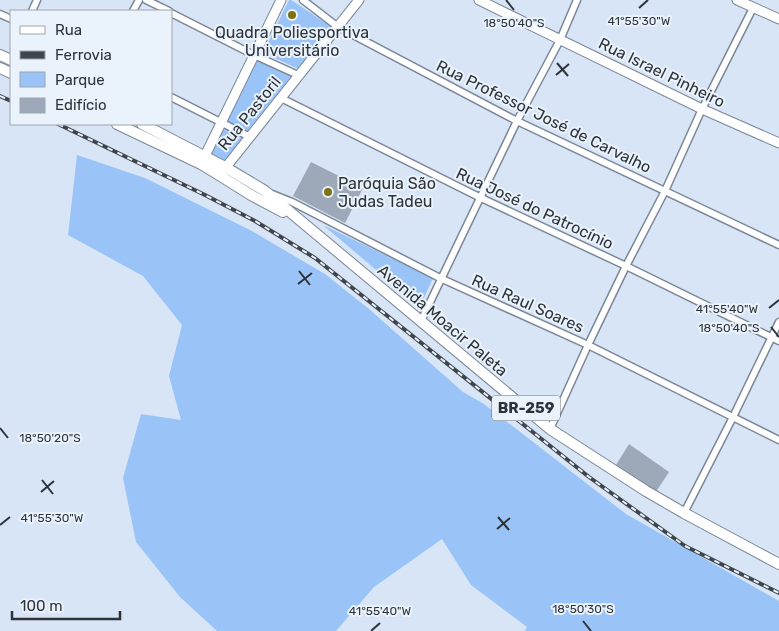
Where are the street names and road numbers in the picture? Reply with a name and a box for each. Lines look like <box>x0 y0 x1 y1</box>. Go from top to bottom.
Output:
street label: Rua Israel Pinheiro <box>595 34 728 111</box>
street label: Rua Professor José de Carvalho <box>433 56 654 177</box>
street label: Rua Pastoril <box>214 73 285 154</box>
street label: Rua José do Patrocínio <box>453 164 617 253</box>
street label: Avenida Moacir Paleta <box>374 261 511 380</box>
street label: Rua Raul Soares <box>469 270 587 337</box>
road number: BR-259 <box>492 396 560 420</box>

